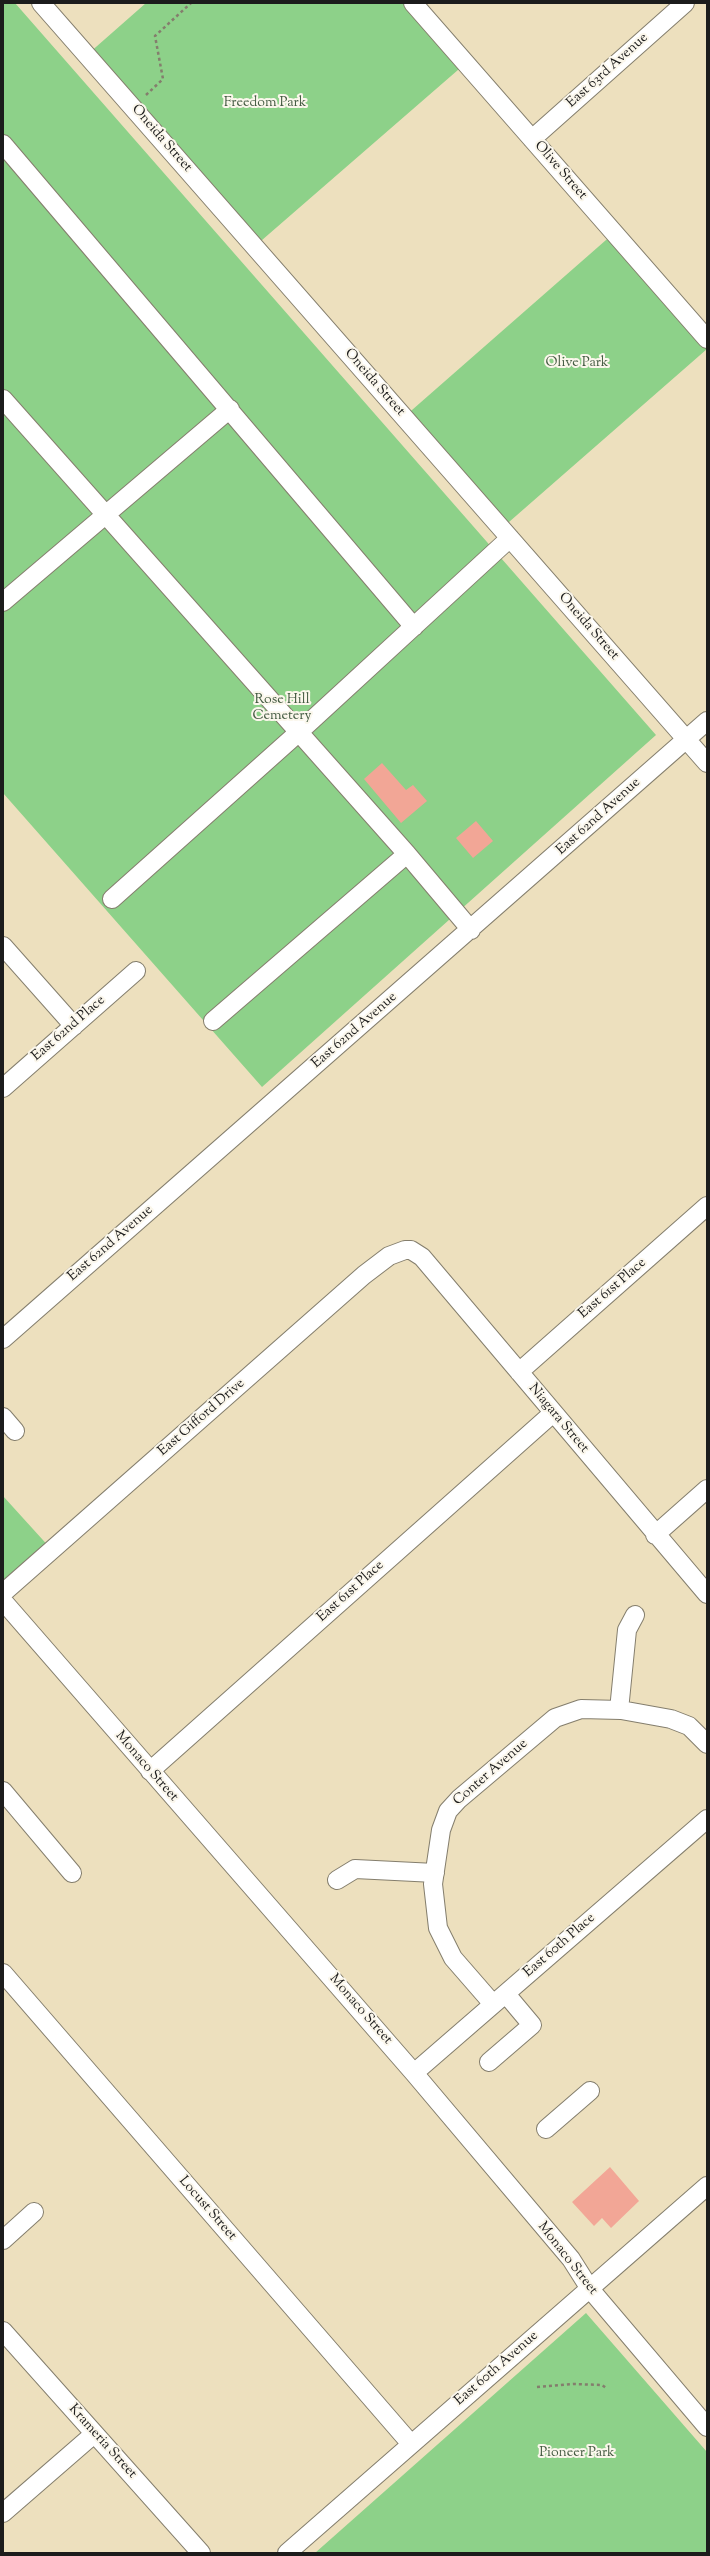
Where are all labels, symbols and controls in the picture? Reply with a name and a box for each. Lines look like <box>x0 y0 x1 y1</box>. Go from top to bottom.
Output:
street label: East 63rd Avenue <box>564 30 652 112</box>
park label: Freedom Park <box>224 96 306 112</box>
street label: Oneida Street <box>127 102 195 176</box>
street label: Olive Street <box>530 138 590 204</box>
street label: Oneida Street <box>340 346 408 420</box>
park label: Olive Park <box>546 356 608 372</box>
street label: Oneida Street <box>554 590 622 664</box>
park label: Rose Hill Cemetery <box>253 693 311 726</box>
street label: East 62nd Avenue <box>553 775 645 859</box>
street label: East 62nd Avenue <box>309 989 401 1073</box>
street label: East 62nd Place <box>29 993 109 1065</box>
street label: East 62nd Avenue <box>65 1202 157 1286</box>
street label: East 61st Place <box>576 1255 650 1323</box>
street label: East Gifford Drive <box>155 1376 249 1460</box>
street label: Niagara Street <box>524 1381 592 1457</box>
street label: East 61st Place <box>314 1558 388 1626</box>
street label: Monaco Street <box>111 1728 181 1806</box>
street label: Conter Avenue <box>450 1736 532 1810</box>
street label: East 60th Place <box>521 1910 599 1982</box>
street label: Monaco Street <box>325 1971 395 2049</box>
street label: Locust Street <box>174 2173 240 2245</box>
street label: Monaco Street <box>533 2219 601 2299</box>
street label: East 60th Avenue <box>452 2328 542 2410</box>
street label: Krameria Street <box>64 2401 140 2483</box>
park label: Pioneer Park <box>539 2446 615 2462</box>

